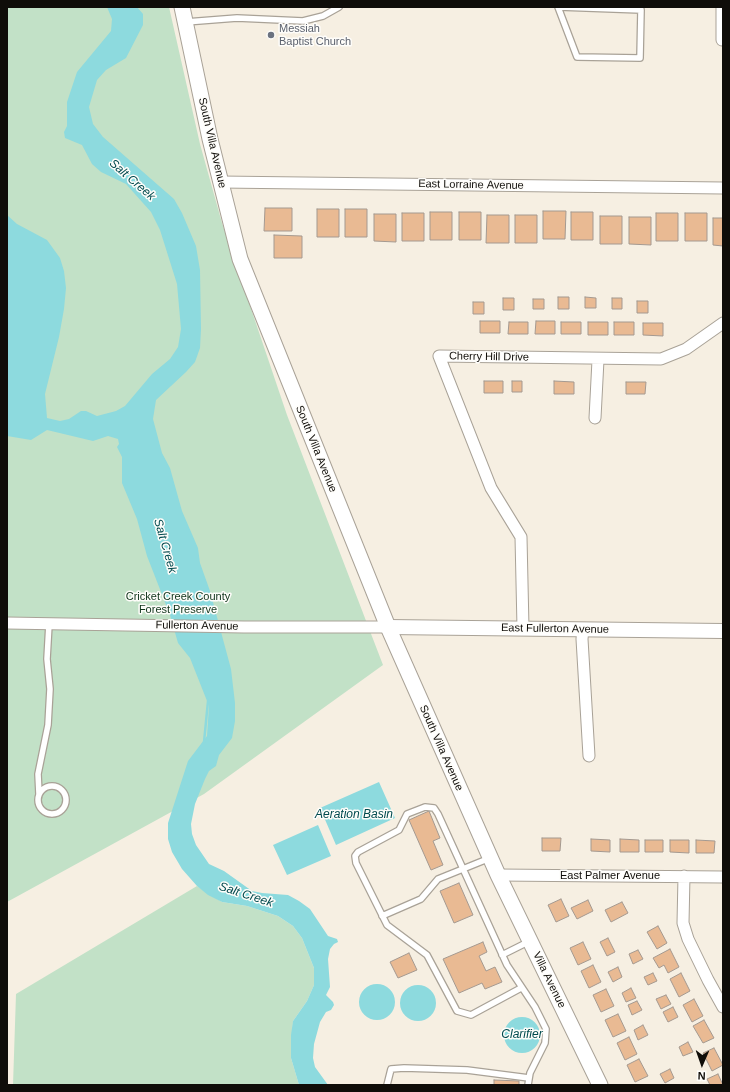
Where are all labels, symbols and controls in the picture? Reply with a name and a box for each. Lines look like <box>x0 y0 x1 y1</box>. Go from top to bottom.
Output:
place label: Messiah Baptist Church <box>279 22 351 48</box>
marker: Messiah Baptist Church <box>266 30 276 40</box>
street label: South Villa Avenue <box>195 96 229 190</box>
water label: Salt Creek <box>106 156 158 204</box>
street label: East Lorraine Avenue <box>418 177 524 193</box>
street label: Cherry Hill Drive <box>449 350 529 364</box>
street label: South Villa Avenue <box>293 404 339 494</box>
water label: Salt Creek <box>150 517 180 575</box>
park label: Cricket Creek County Forest Preserve <box>126 590 230 616</box>
street label: Fullerton Avenue <box>155 619 239 633</box>
street label: East Fullerton Avenue <box>501 621 609 637</box>
street label: South Villa Avenue <box>416 703 466 793</box>
water label: Aeration Basin <box>315 808 393 822</box>
street label: East Palmer Avenue <box>560 869 660 883</box>
water label: Salt Creek <box>217 879 275 911</box>
street label: Villa Avenue <box>530 950 568 1010</box>
water label: Clarifier <box>501 1028 543 1042</box>
north arrow <box>682 1044 722 1084</box>
text: N <box>697 1070 706 1082</box>

